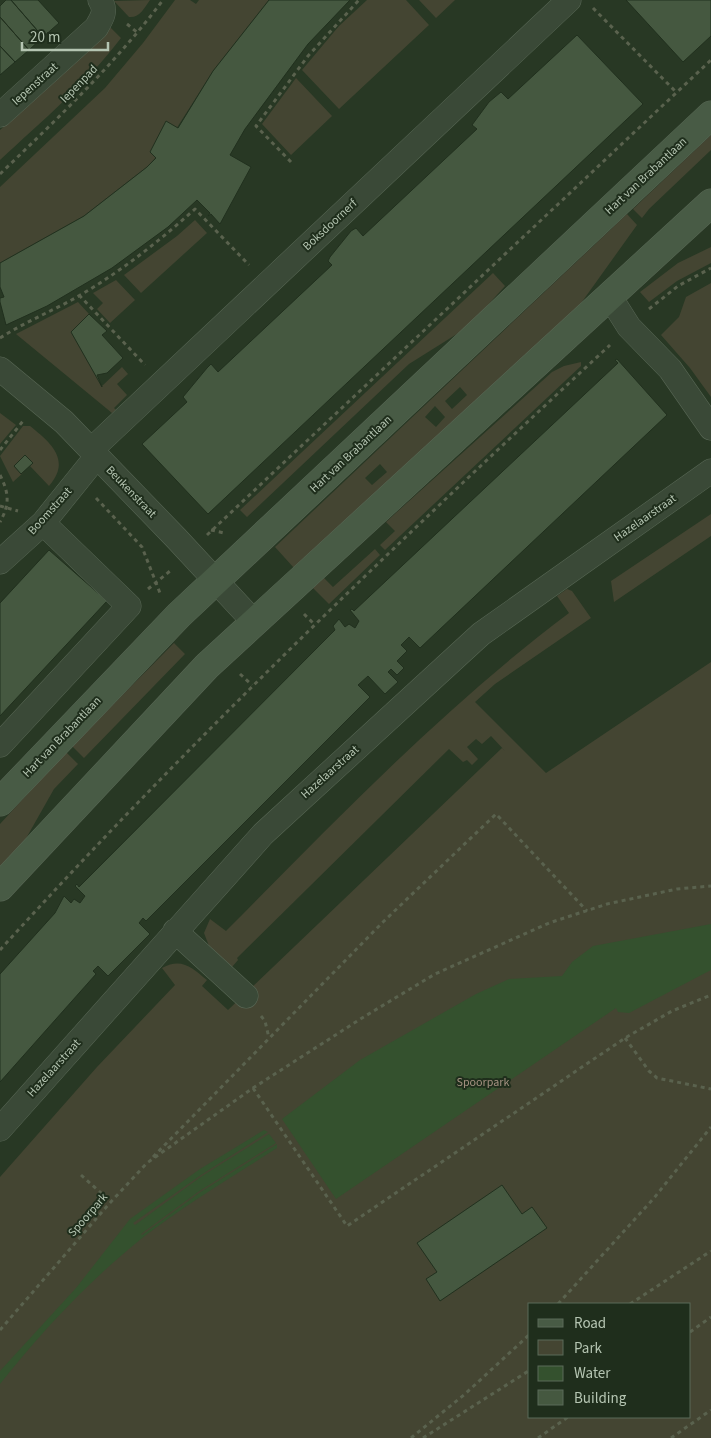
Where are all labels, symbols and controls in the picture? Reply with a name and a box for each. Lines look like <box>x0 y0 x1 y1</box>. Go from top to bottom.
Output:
scale bar <box>22 20 109 52</box>
text: 20 m <box>30 27 60 48</box>
street label: Iepenstraat <box>8 59 62 109</box>
street label: Iepenpad <box>56 61 102 107</box>
street label: Hart van Brabantlaan <box>601 133 691 219</box>
street label: Boksdoornerf <box>299 195 361 255</box>
street label: Hart van Brabantlaan <box>306 411 396 497</box>
street label: Beukenstraat <box>102 462 160 522</box>
street label: Boomstraat <box>24 483 76 539</box>
street label: Hazelaarstraat <box>610 490 680 546</box>
street label: Hart van Brabantlaan <box>19 693 105 781</box>
street label: Hazelaarstraat <box>297 741 363 803</box>
street label: Hazelaarstraat <box>23 1035 85 1101</box>
park label: Spoorpark <box>457 1074 510 1091</box>
street label: Spoorpark <box>64 1189 112 1241</box>
legend <box>528 1303 691 1418</box>
text: Road <box>574 1313 606 1334</box>
text: Park <box>574 1338 603 1359</box>
text: Water <box>574 1363 611 1384</box>
text: Building <box>574 1388 627 1409</box>

